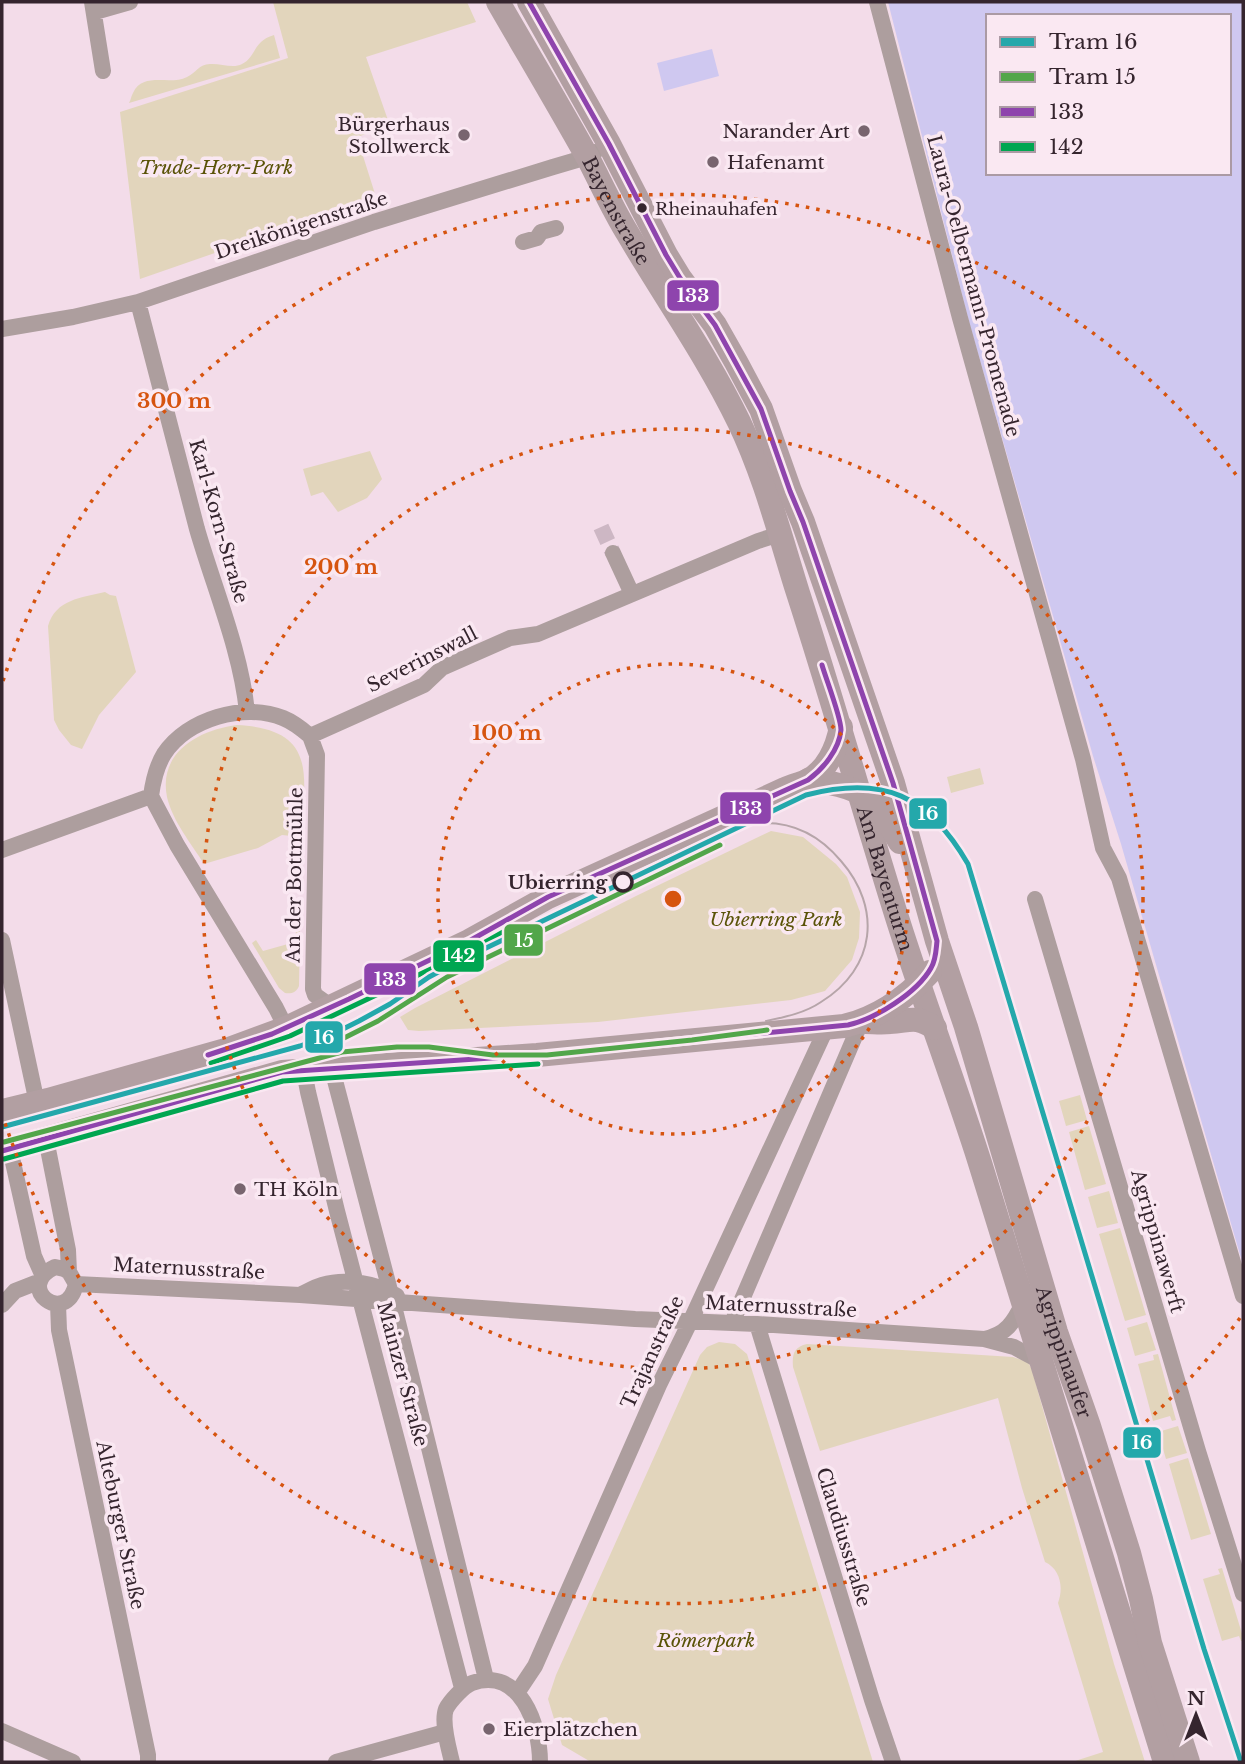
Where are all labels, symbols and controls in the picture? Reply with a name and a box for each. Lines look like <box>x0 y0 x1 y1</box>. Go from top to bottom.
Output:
legend <box>986 14 1231 175</box>
text: Tram 16 <box>1049 29 1137 55</box>
text: Tram 15 <box>1049 64 1136 90</box>
text: 133 <box>1049 99 1084 125</box>
place label: Bürgerhaus Stollwerck <box>338 113 450 158</box>
place label: Narander Art <box>722 120 851 143</box>
marker: Narander Art <box>856 123 872 139</box>
marker: Bürgerhaus Stollwerck <box>456 127 472 143</box>
street label: Laura-Oelbermann-Promenade <box>922 133 1025 440</box>
text: 142 <box>1049 134 1084 160</box>
place label: Hafenamt <box>727 151 826 174</box>
street label: Bayenstraße <box>577 153 655 269</box>
marker: Hafenamt <box>705 154 721 170</box>
park label: Trude-Herr-Park <box>139 156 293 179</box>
street label: Dreikönigenstraße <box>212 187 391 264</box>
place label: Rheinauhafen <box>655 199 778 220</box>
marker: Rheinauhafen <box>635 201 649 215</box>
line badge: 133 <box>666 279 720 312</box>
text: 133 <box>677 284 709 307</box>
text: 300 m <box>137 388 211 414</box>
street label: Karl-Korn-Straße <box>184 436 253 606</box>
text: 200 m <box>304 554 378 580</box>
street label: Severinswall <box>363 622 481 697</box>
text: 100 m <box>472 720 542 746</box>
street label: An der Bottmühle <box>281 787 308 964</box>
line badge: 133 <box>719 791 772 825</box>
text: 133 <box>730 797 762 820</box>
line badge: 16 <box>908 797 948 830</box>
street label: Am Bayenturm <box>851 802 918 954</box>
text: 16 <box>917 802 939 825</box>
place label: Ubierring <box>508 871 608 894</box>
marker: Ubierring <box>613 872 633 892</box>
centre of rings <box>661 887 685 911</box>
park label: Ubierring Park <box>709 908 843 931</box>
line badge: 15 <box>503 923 544 957</box>
text: 15 <box>514 929 534 952</box>
line badge: 142 <box>432 939 485 973</box>
text: 142 <box>442 944 476 967</box>
line badge: 133 <box>363 962 417 996</box>
text: 133 <box>374 968 406 991</box>
line badge: 16 <box>304 1020 344 1054</box>
text: 16 <box>313 1026 335 1049</box>
street label: Agrippinawerft <box>1126 1166 1189 1316</box>
place label: TH Köln <box>254 1178 338 1201</box>
marker: TH Köln <box>232 1181 248 1197</box>
street label: Maternusstraße <box>112 1253 266 1284</box>
street label: Agrippinaufer <box>1031 1282 1096 1421</box>
street label: Maternusstraße <box>704 1291 858 1322</box>
street label: Trajanstraße <box>616 1292 689 1412</box>
street label: Mainzer Straße <box>372 1299 433 1449</box>
line badge: 16 <box>1122 1426 1162 1459</box>
text: 16 <box>1131 1431 1153 1454</box>
street label: Alteburger Straße <box>91 1438 150 1612</box>
street label: Claudiusstraße <box>811 1465 876 1610</box>
park label: Römerpark <box>656 1629 755 1652</box>
north arrow <box>1161 1680 1231 1750</box>
text: N <box>1187 1687 1205 1710</box>
place label: Eierplätzchen <box>503 1718 638 1741</box>
marker: Eierplätzchen <box>481 1721 497 1737</box>

